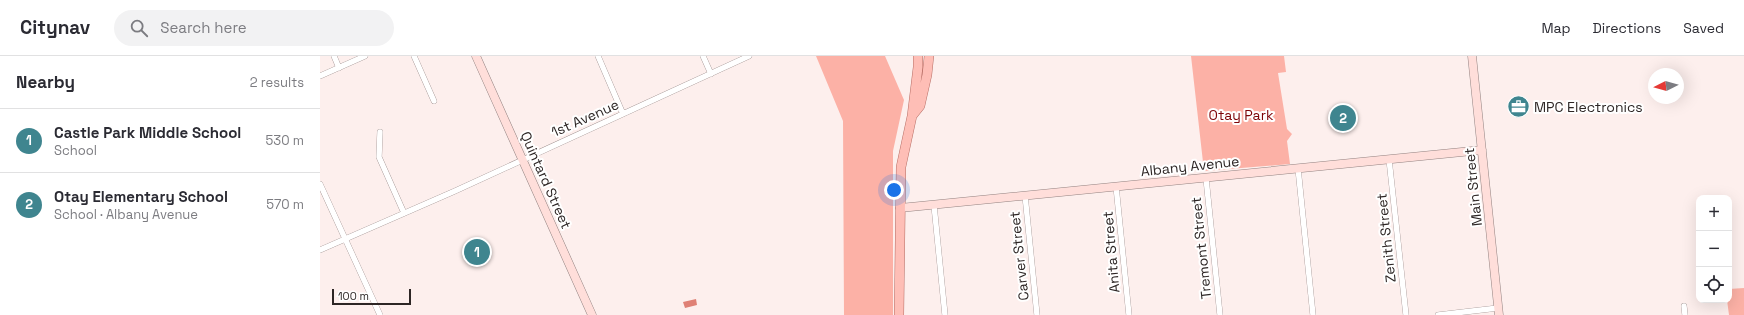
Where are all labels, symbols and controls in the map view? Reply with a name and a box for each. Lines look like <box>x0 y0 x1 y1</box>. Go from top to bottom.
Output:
search box <box>114 10 394 46</box>
text: Citynav <box>20 15 90 40</box>
icon: search <box>128 17 150 39</box>
text: Search here <box>160 18 247 37</box>
text: Map <box>1541 19 1571 37</box>
text: Directions <box>1593 19 1661 37</box>
text: Saved <box>1683 19 1724 37</box>
north arrow <box>1648 68 1684 104</box>
text: Nearby <box>16 71 75 93</box>
text: 2 results <box>250 74 304 91</box>
office icon: MPC Electronics <box>1505 94 1531 120</box>
street label: 1st Avenue <box>548 95 622 141</box>
place label: MPC Electronics <box>1534 98 1643 116</box>
pin: 2 <box>1330 103 1356 133</box>
park label: Otay Park <box>1209 106 1274 124</box>
text: Castle Park Middle School <box>54 123 241 142</box>
street label: Quintard Street <box>517 129 575 231</box>
text: 1 <box>26 132 32 149</box>
text: 530 m <box>266 132 304 149</box>
text: School <box>54 142 97 159</box>
street label: Main Street <box>1460 147 1486 227</box>
street label: Albany Avenue <box>1140 152 1240 180</box>
your location <box>884 180 904 200</box>
text: Otay Elementary School <box>54 187 228 206</box>
street label: Zenith Street <box>1372 193 1400 283</box>
map controls <box>1696 195 1732 303</box>
button: + <box>1696 195 1732 231</box>
text: 2 <box>25 196 33 213</box>
text: 570 m <box>266 196 304 213</box>
street label: Tremont Street <box>1187 196 1215 300</box>
text: School · Albany Avenue <box>54 206 198 223</box>
street label: Carver Street <box>1005 211 1033 301</box>
street label: Anita Street <box>1098 211 1124 293</box>
button: − <box>1696 231 1732 267</box>
pin: 1 <box>464 237 490 267</box>
button: locate <box>1696 267 1732 303</box>
scale bar <box>332 287 411 306</box>
text: 100 m <box>338 289 369 303</box>

